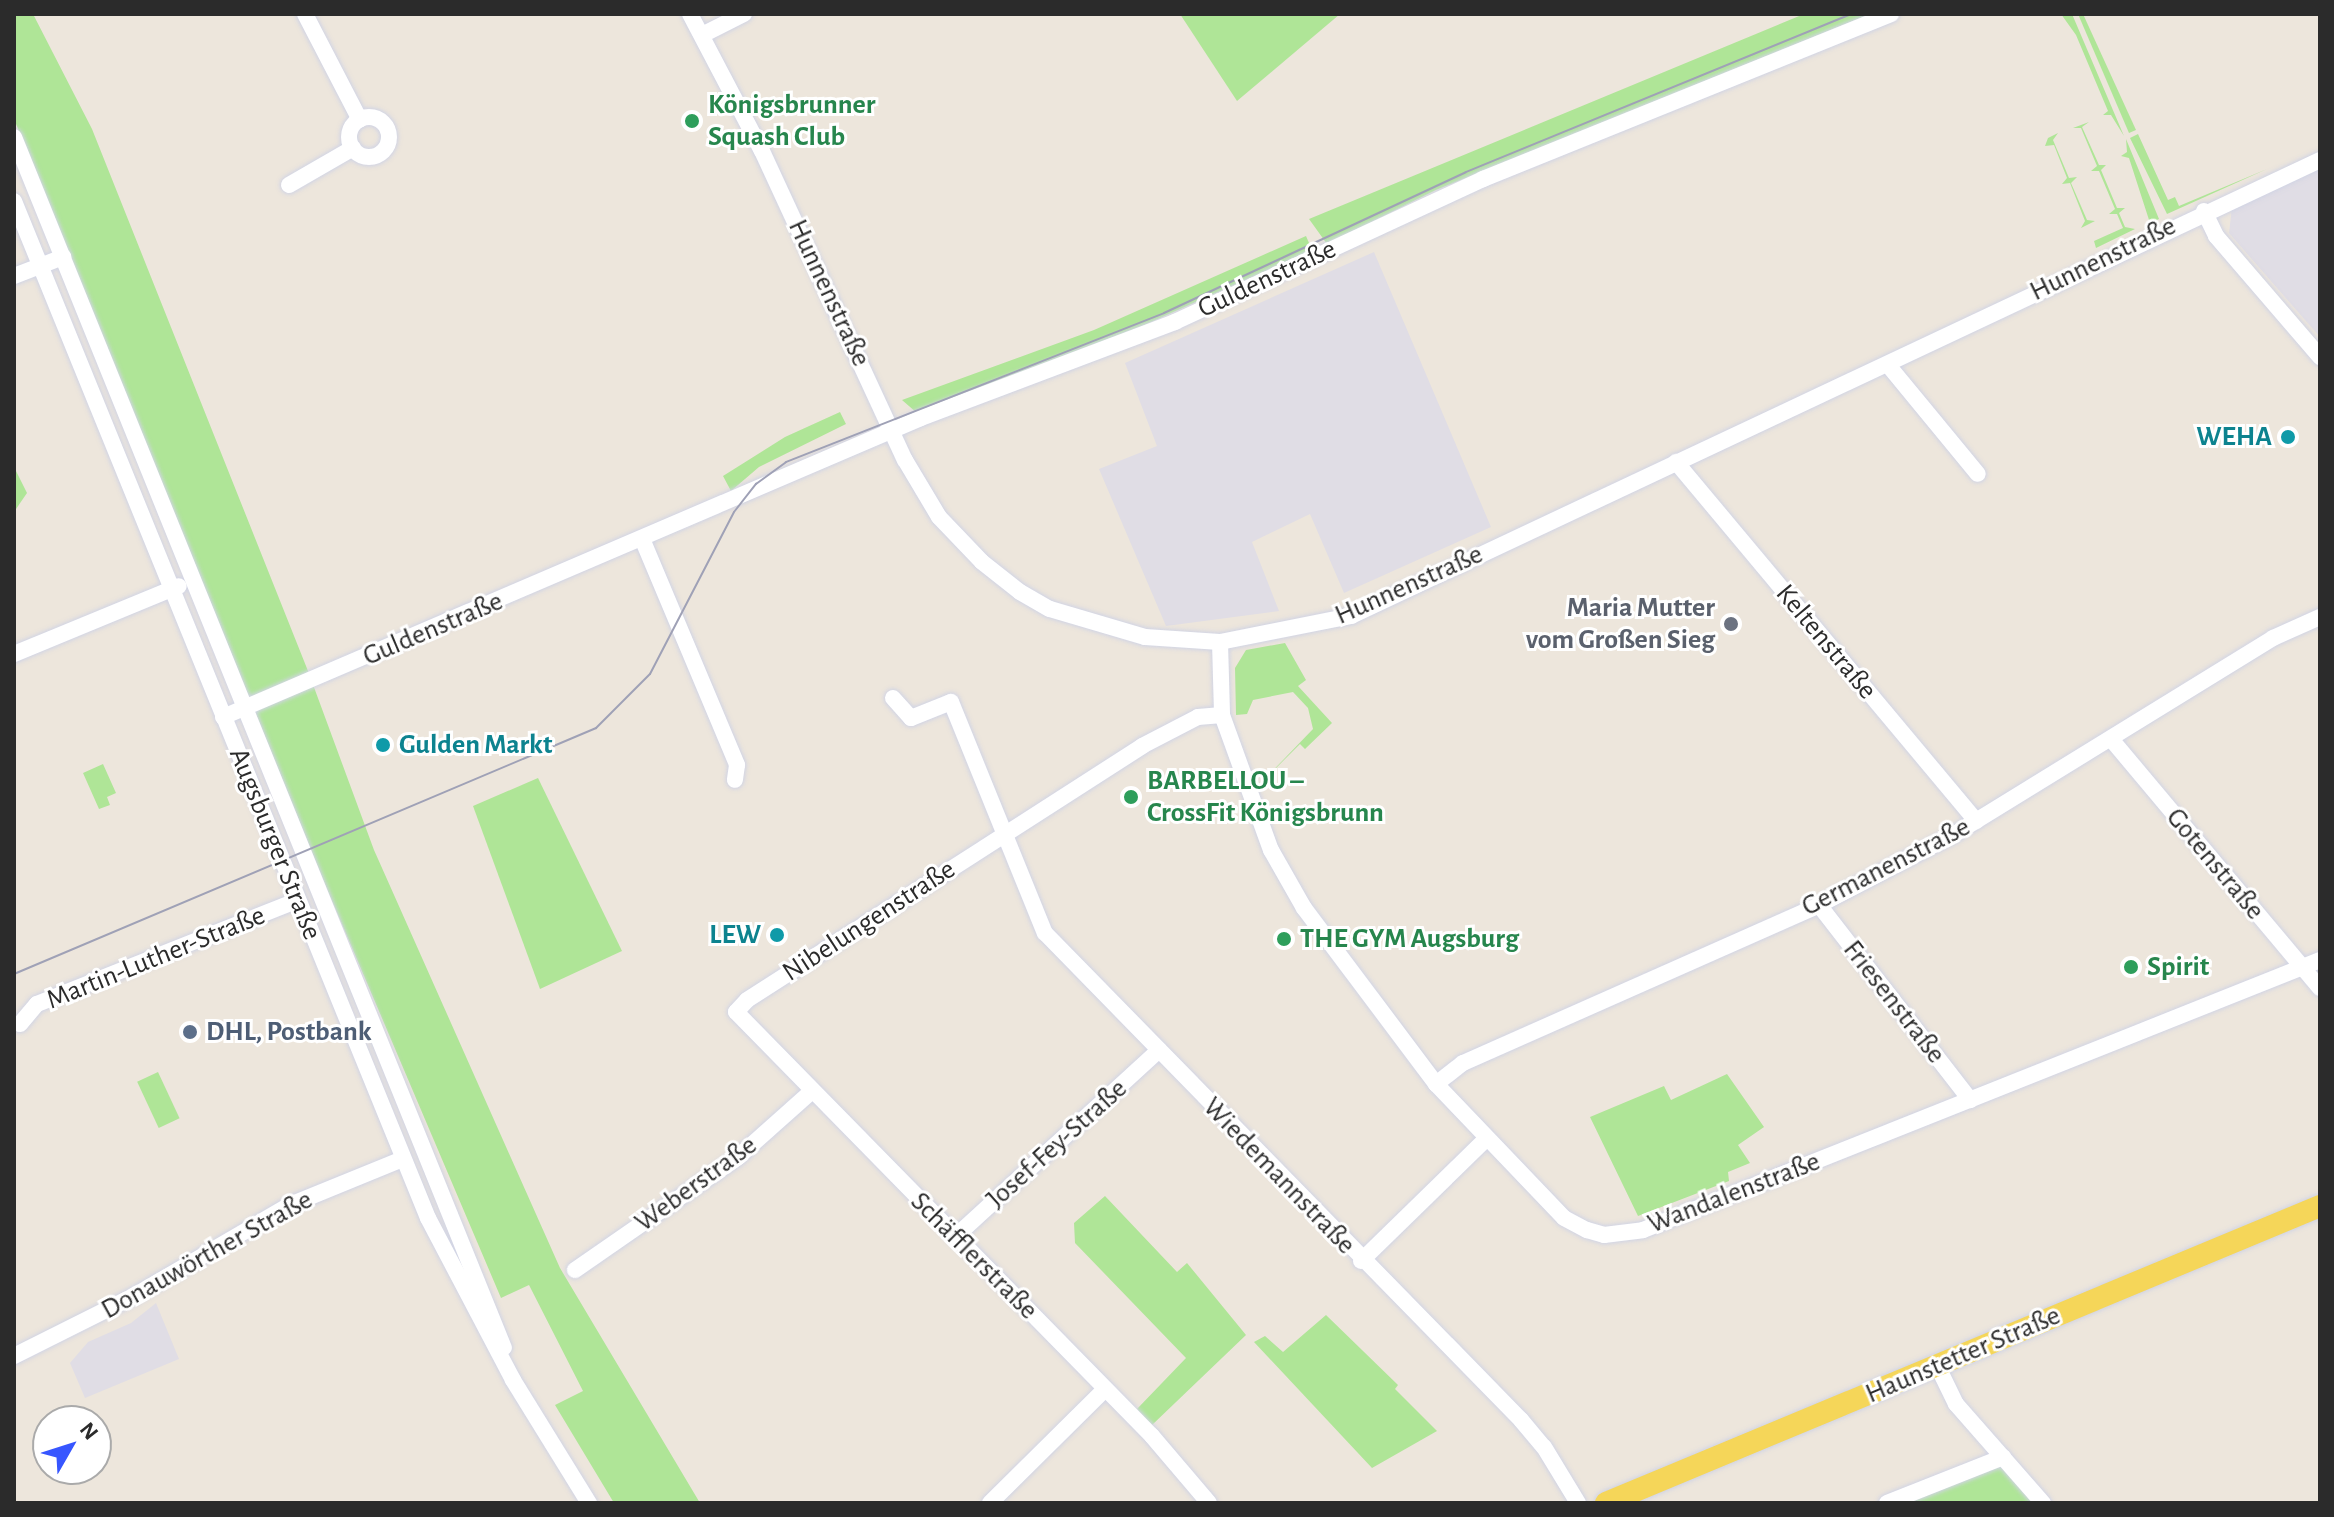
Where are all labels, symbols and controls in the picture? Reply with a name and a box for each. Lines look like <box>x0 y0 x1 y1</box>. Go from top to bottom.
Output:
place label: Königsbrunner Squash Club <box>708 88 875 154</box>
marker: Königsbrunner Squash Club <box>683 112 701 130</box>
street label: Hunnenstraße <box>2025 209 2181 309</box>
street label: Hunnenstraße <box>780 214 878 372</box>
street label: Guldenstraße <box>1193 232 1341 326</box>
place label: WEHA <box>2196 420 2272 454</box>
marker: WEHA <box>2279 428 2297 446</box>
street label: Hunnenstraße <box>1330 537 1488 633</box>
street label: Keltenstraße <box>1768 578 1884 706</box>
street label: Guldenstraße <box>358 584 508 674</box>
place label: Maria Mutter vom Großen Sieg <box>1526 591 1715 657</box>
marker: Maria Mutter vom Großen Sieg <box>1722 615 1740 633</box>
place label: Gulden Markt <box>399 728 552 762</box>
marker: Gulden Markt <box>374 736 392 754</box>
street label: Augsburger Straße <box>221 743 329 945</box>
place label: BARBELLOU – CrossFit Königsbrunn <box>1147 764 1384 830</box>
marker: BARBELLOU – CrossFit Königsbrunn <box>1122 788 1140 806</box>
street label: Gotenstraße <box>2159 801 2271 927</box>
street label: Germanenstraße <box>1796 810 1976 924</box>
street label: Nibelungenstraße <box>776 853 962 989</box>
street label: Martin-Luther-Straße <box>42 899 270 1017</box>
place label: LEW <box>709 918 761 952</box>
place label: THE GYM Augsburg <box>1300 922 1519 956</box>
marker: LEW <box>768 926 786 944</box>
marker: THE GYM Augsburg <box>1275 930 1293 948</box>
street label: Friesenstraße <box>1836 934 1952 1070</box>
place label: Spirit <box>2147 950 2209 984</box>
marker: Spirit <box>2122 958 2140 976</box>
place label: DHL, Postbank <box>206 1015 372 1049</box>
marker: DHL, Postbank <box>181 1023 199 1041</box>
street label: Josef-Fey-Straße <box>980 1072 1134 1216</box>
street label: Wiedemannstraße <box>1196 1091 1362 1261</box>
street label: Weberstraße <box>629 1129 763 1239</box>
street label: Wandalenstraße <box>1643 1145 1825 1241</box>
street label: Donauwörther Straße <box>96 1183 318 1327</box>
street label: Schäfflerstraße <box>903 1185 1045 1327</box>
street label: Haunstetter Straße <box>1861 1299 2065 1411</box>
north arrow <box>32 1405 112 1485</box>
text: N <box>76 1418 102 1444</box>

